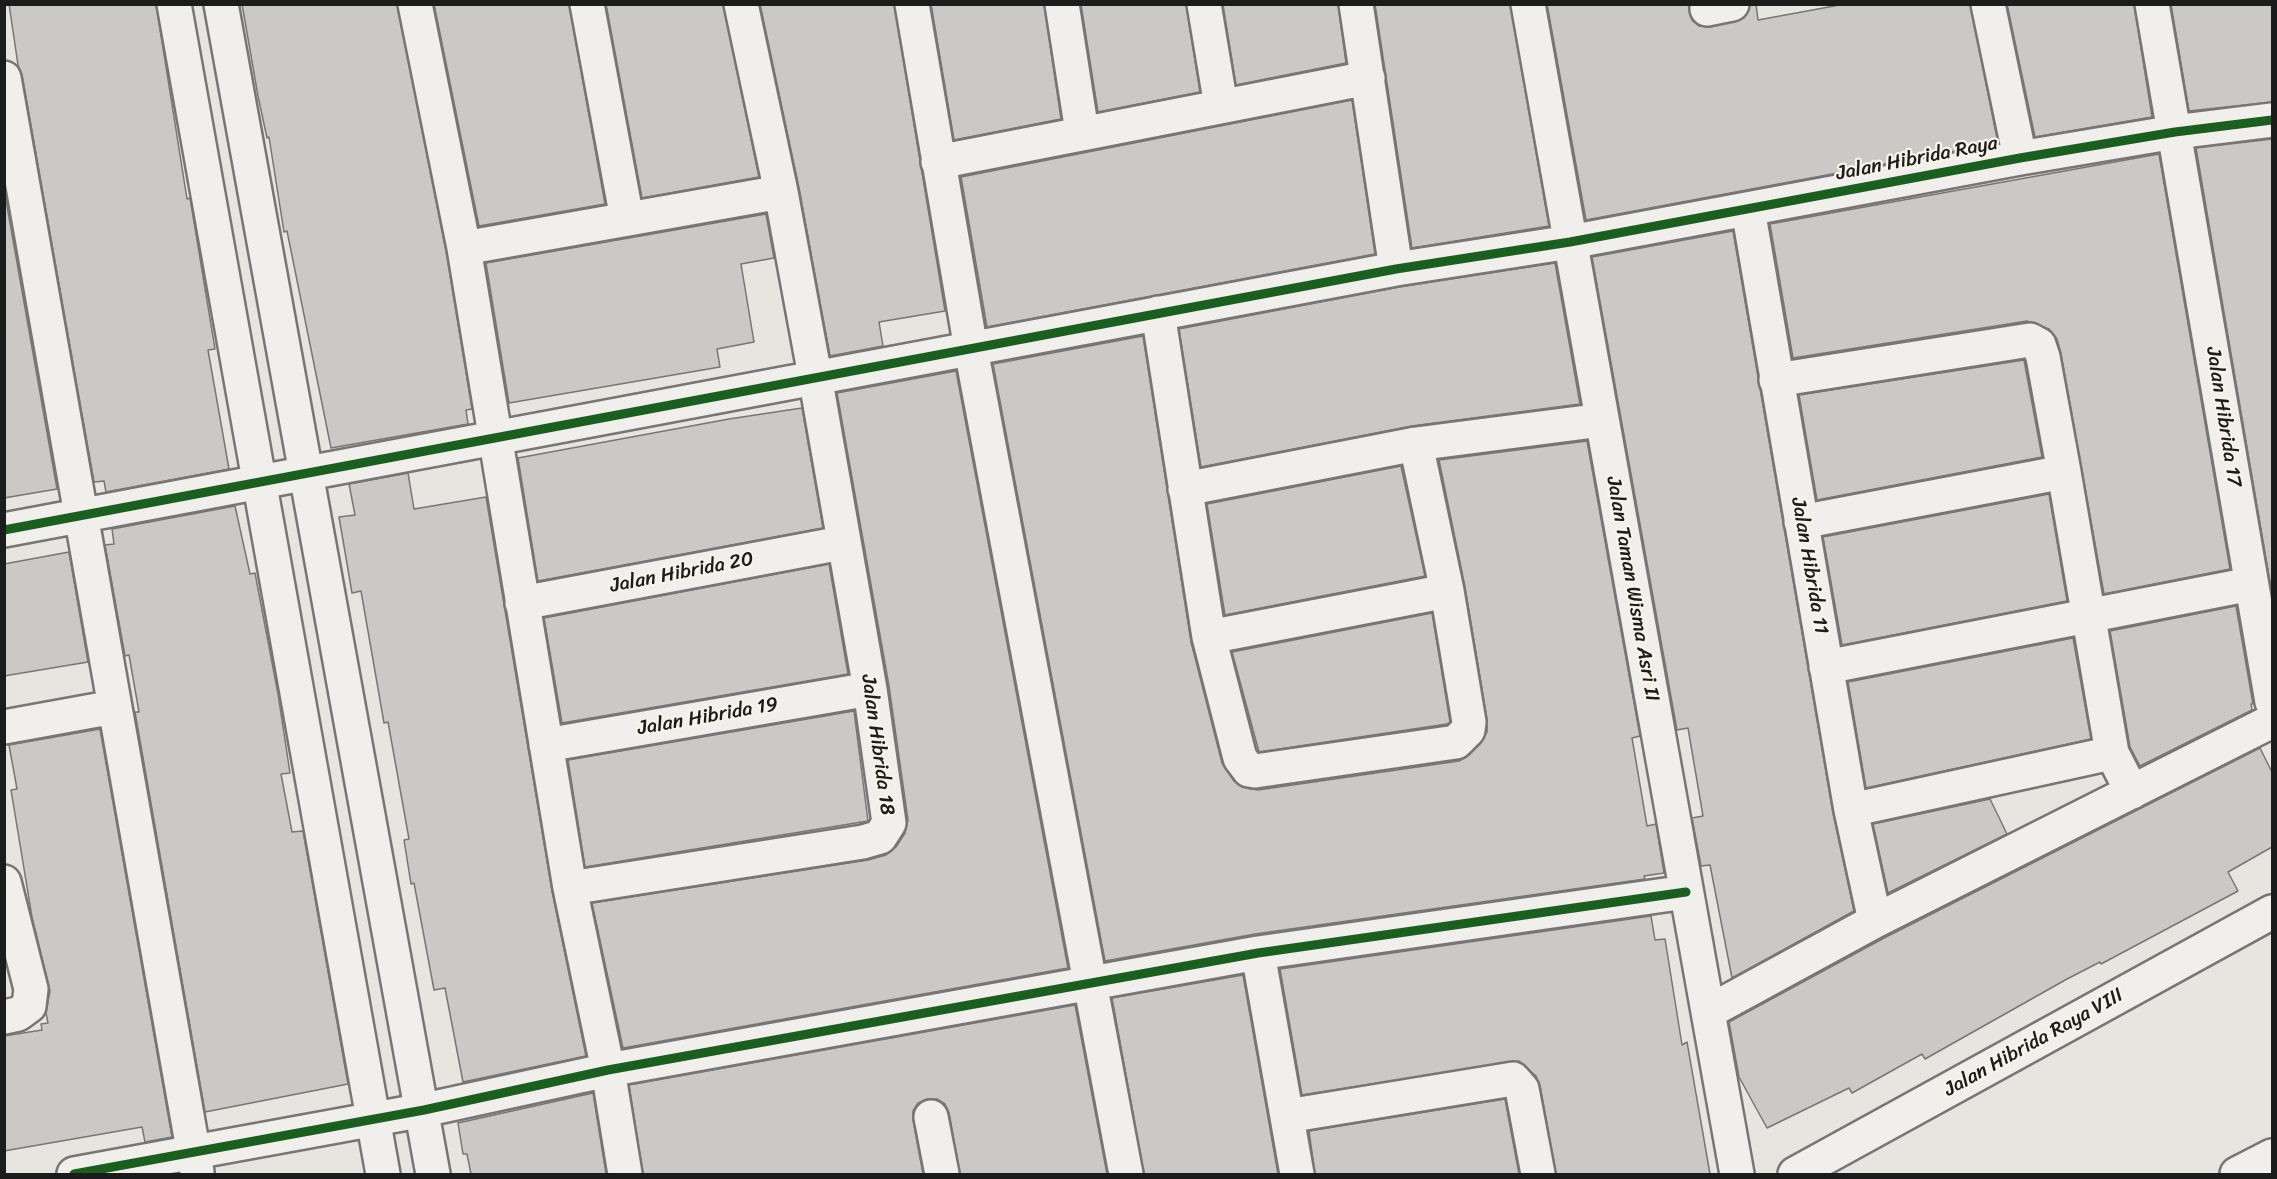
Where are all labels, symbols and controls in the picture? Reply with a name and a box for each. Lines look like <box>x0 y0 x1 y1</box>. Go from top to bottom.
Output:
street label: Jalan Hibrida Raya <box>1834 132 2000 186</box>
street label: Jalan Hibrida 17 <box>2200 345 2246 489</box>
street label: Jalan Taman Wisma Asri II <box>1600 475 1664 703</box>
street label: Jalan Hibrida 11 <box>1785 496 1833 636</box>
street label: Jalan Hibrida 20 <box>608 547 756 599</box>
street label: Jalan Hibrida 18 <box>855 673 899 817</box>
street label: Jalan Hibrida 19 <box>636 693 780 741</box>
street label: Jalan Hibrida Raya VIII <box>1940 984 2128 1102</box>

